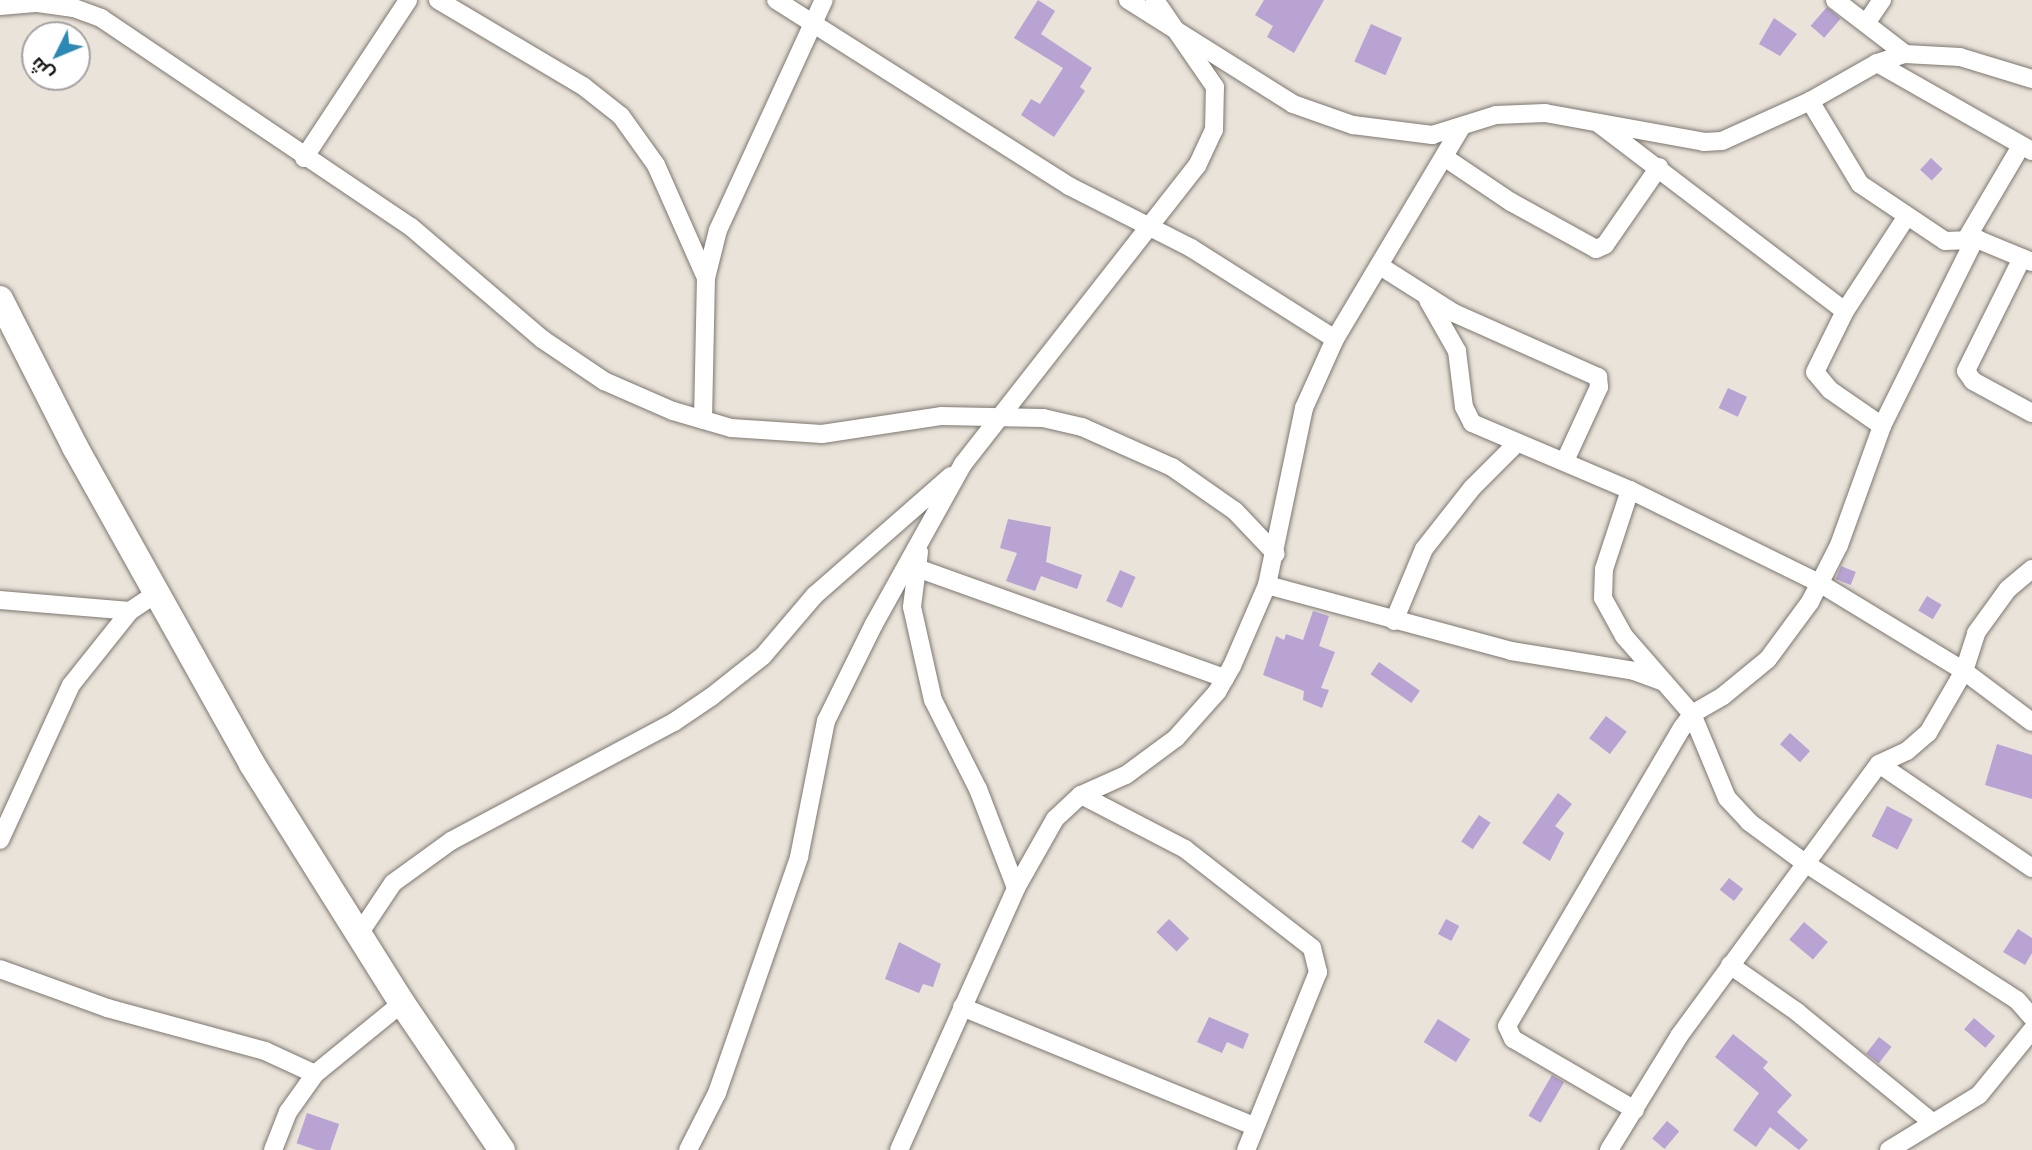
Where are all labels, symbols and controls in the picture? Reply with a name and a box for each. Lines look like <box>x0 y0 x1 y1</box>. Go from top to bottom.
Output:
north arrow <box>21 21 91 91</box>
text: ش <box>26 53 58 85</box>

